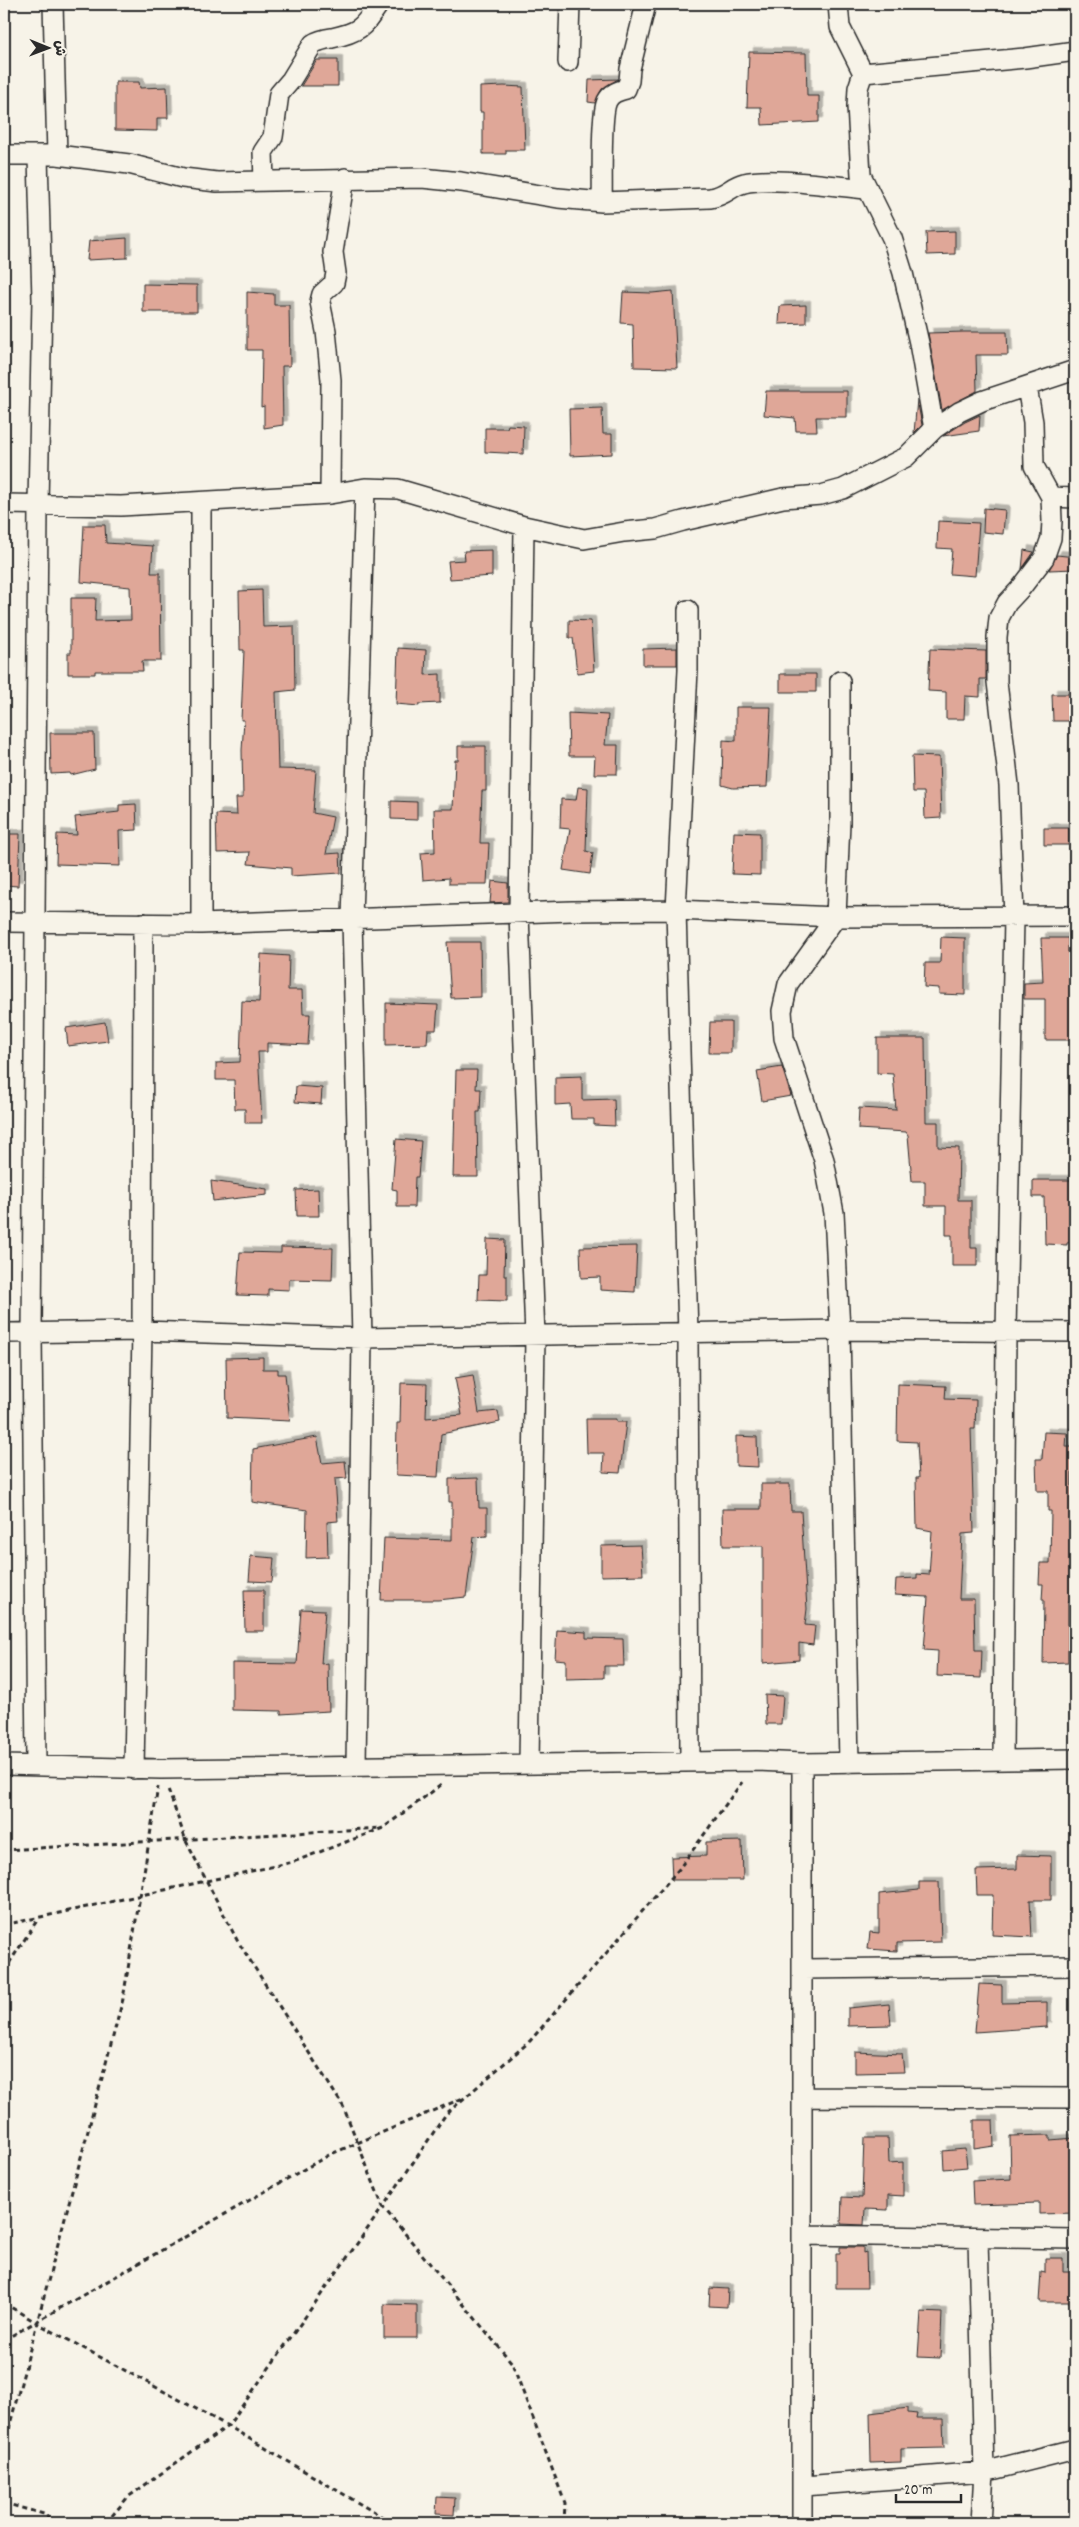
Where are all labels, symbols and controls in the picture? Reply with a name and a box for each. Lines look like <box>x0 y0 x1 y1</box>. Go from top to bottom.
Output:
north arrow <box>22 22 72 72</box>
text: ش <box>49 40 69 56</box>
scale bar <box>896 2472 962 2504</box>
text: 20 m <box>904 2480 932 2502</box>

